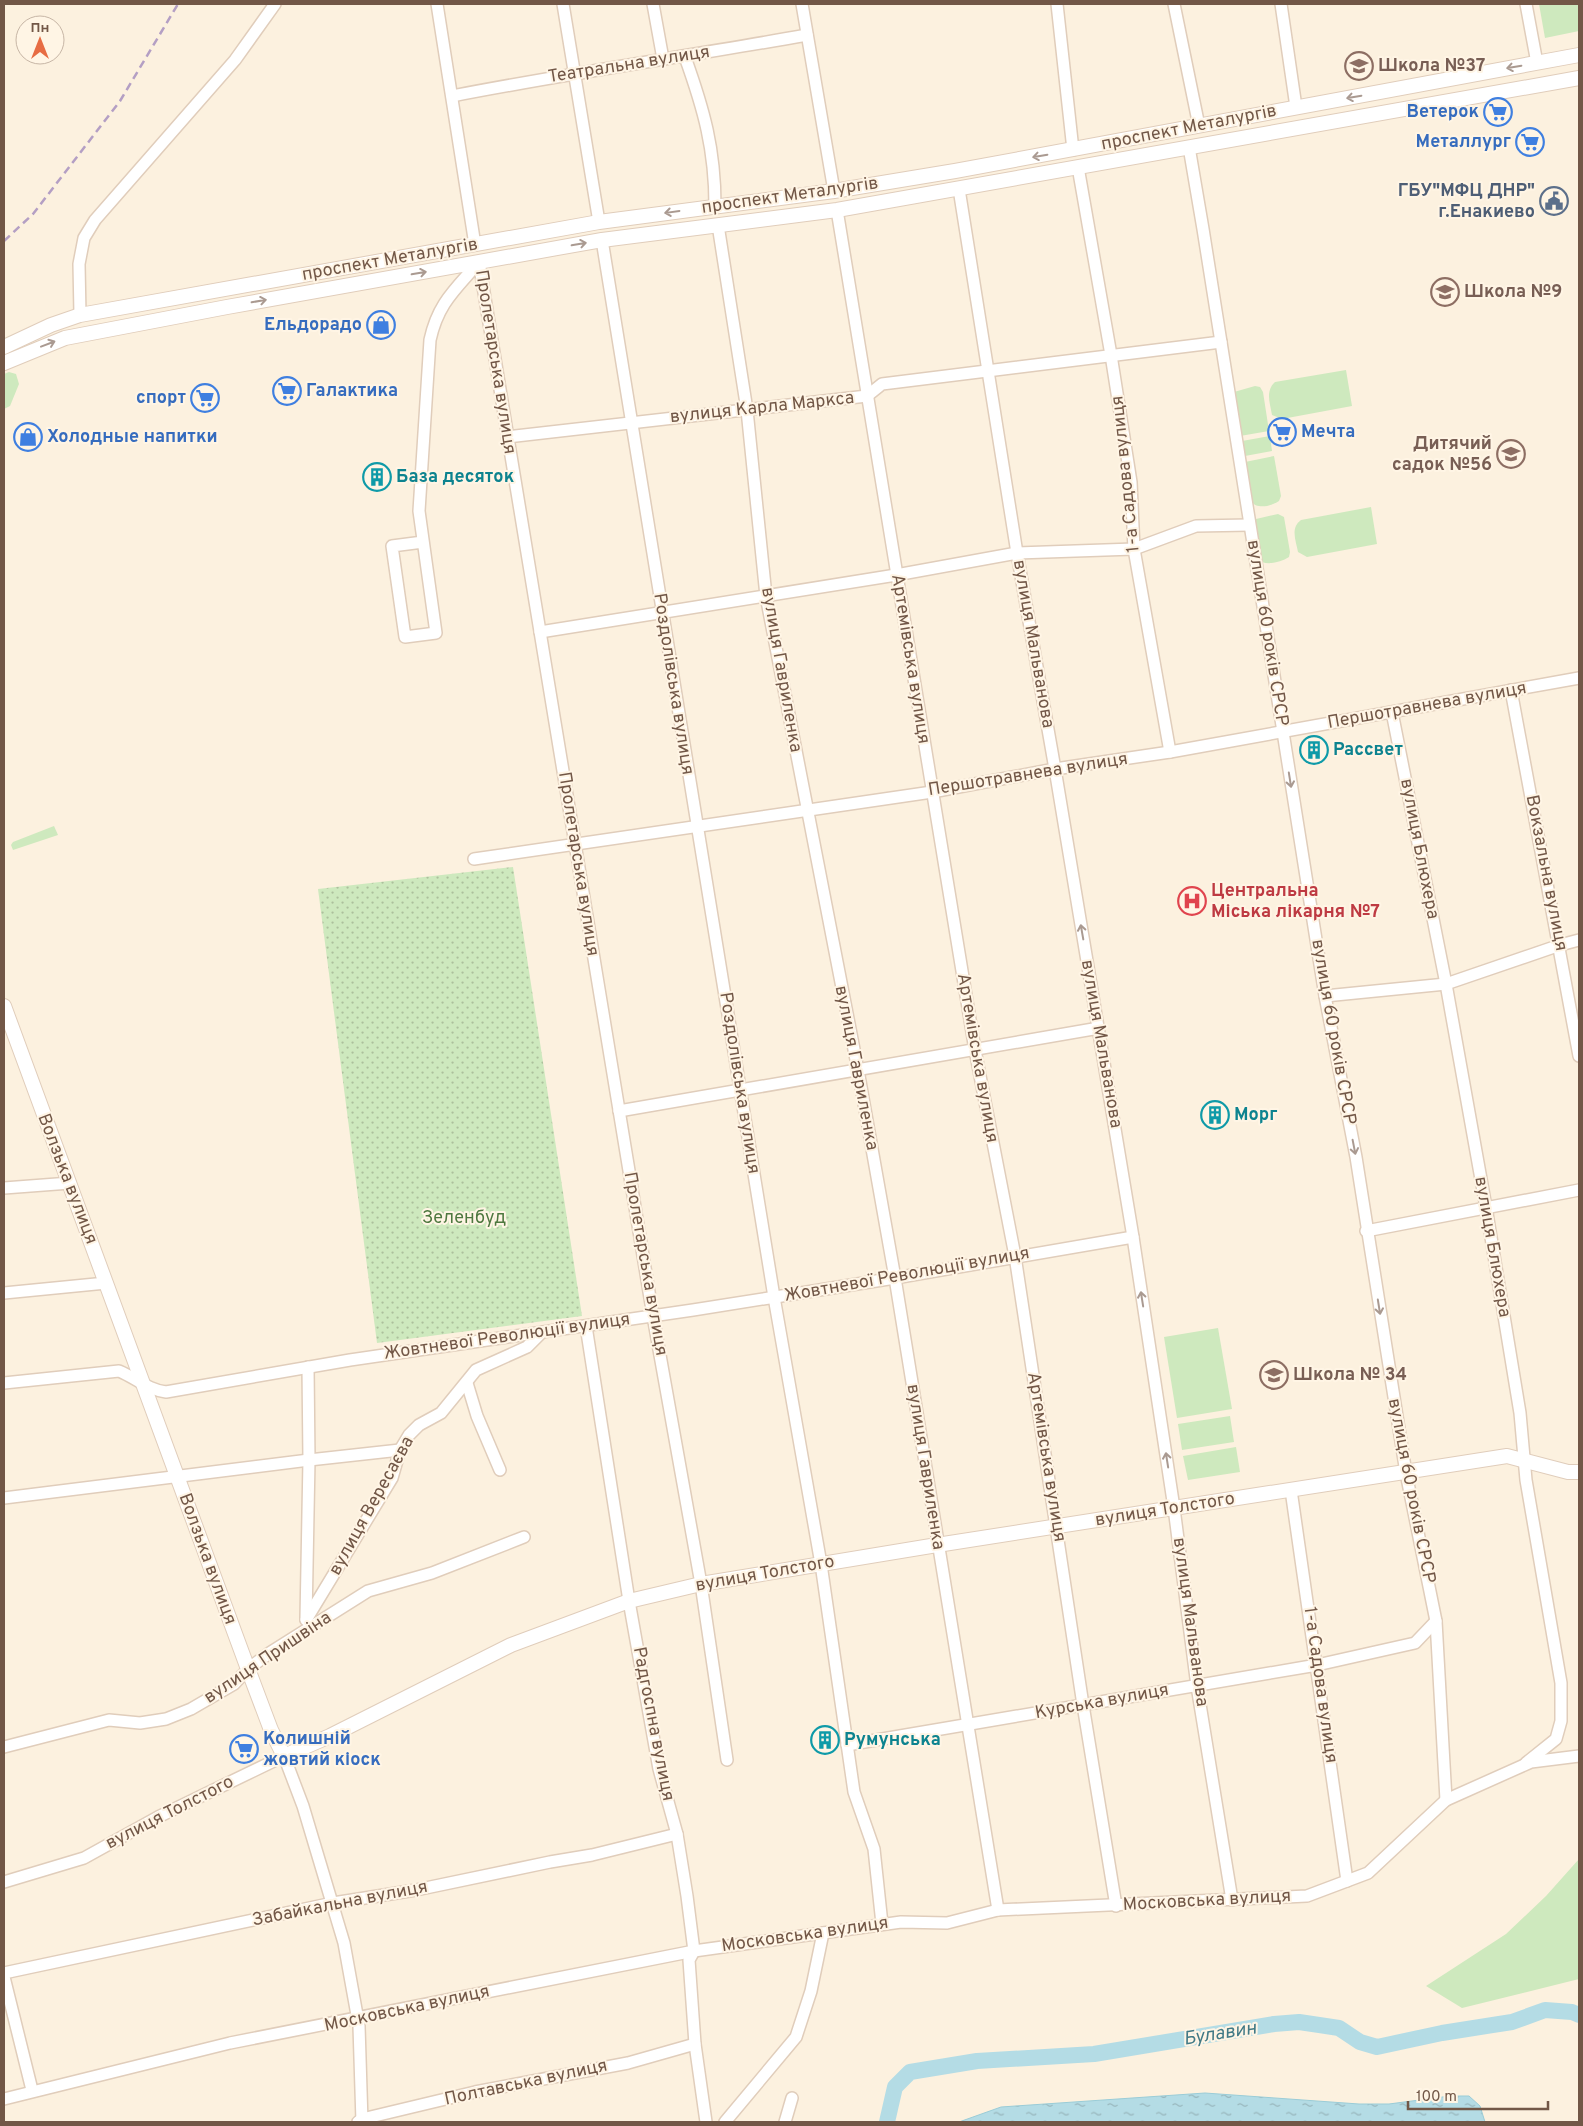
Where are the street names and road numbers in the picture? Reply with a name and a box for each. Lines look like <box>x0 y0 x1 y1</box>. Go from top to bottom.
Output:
street label: Театральна вулиця <box>546 41 712 89</box>
street label: проспект Металургів <box>1099 100 1279 156</box>
street label: проспект Металургів <box>700 172 880 220</box>
street label: проспект Металургів <box>300 233 480 287</box>
street label: Пролетарська вулиця <box>469 268 521 456</box>
street label: вулиця Карла Маркса <box>669 387 855 429</box>
street label: 1-а Садова вулиця <box>1106 394 1146 554</box>
street label: вулиця 60 років СРСР <box>1241 538 1293 728</box>
street label: вулиця Мальванова <box>1007 558 1059 730</box>
street label: Артемівська вулиця <box>885 572 935 746</box>
street label: вулиця Гавриленка <box>755 586 807 754</box>
street label: Роздолівська вулиця <box>647 592 699 776</box>
street label: Першотравнева вулиця <box>1326 677 1528 735</box>
street label: Першотравнева вулиця <box>927 748 1129 802</box>
street label: Пролетарська вулиця <box>552 770 604 958</box>
street label: вулиця Блюхера <box>1394 777 1444 921</box>
street label: Вокзальна вулиця <box>1520 793 1572 953</box>
street label: вулиця 60 років СРСР <box>1305 937 1361 1127</box>
street label: вулиця Мальванова <box>1075 958 1127 1130</box>
street label: Артемівська вулиця <box>951 971 1003 1145</box>
street label: вулиця Гавриленка <box>829 984 883 1152</box>
street label: Роздолівська вулиця <box>713 991 765 1175</box>
street label: Волзька вулиця <box>32 1110 102 1248</box>
street label: Пролетарська вулиця <box>618 1170 672 1358</box>
street label: вулиця Блюхера <box>1468 1175 1516 1319</box>
street label: Жовтневої Революції вулиця <box>783 1242 1031 1308</box>
street label: Жовтневої Революції вулиця <box>382 1308 632 1366</box>
street label: Артемівська вулиця <box>1021 1370 1071 1544</box>
street label: вулиця Гавриленка <box>901 1383 949 1551</box>
street label: вулиця 60 років СРСР <box>1382 1396 1440 1586</box>
street label: вулиця Вересаєва <box>324 1432 420 1580</box>
street label: вулиця Толстого <box>1094 1488 1236 1532</box>
street label: Волзька вулиця <box>173 1490 241 1628</box>
street label: вулиця Мальванова <box>1167 1536 1213 1708</box>
street label: вулиця Толстого <box>694 1550 836 1598</box>
street label: 1-а Садова вулиця <box>1298 1605 1342 1765</box>
street label: вулиця Пришвіна <box>200 1607 336 1709</box>
street label: Радгоспна вулиця <box>627 1645 679 1803</box>
street label: Курська вулиця <box>1033 1679 1171 1725</box>
street label: вулиця Толстого <box>102 1771 238 1855</box>
street label: Забайкальна вулиця <box>250 1876 430 1932</box>
street label: Московська вулиця <box>1122 1885 1292 1917</box>
street label: Московська вулиця <box>720 1912 890 1958</box>
street label: Московська вулиця <box>322 1980 492 2038</box>
street label: Полтавська вулиця <box>442 2054 610 2112</box>

